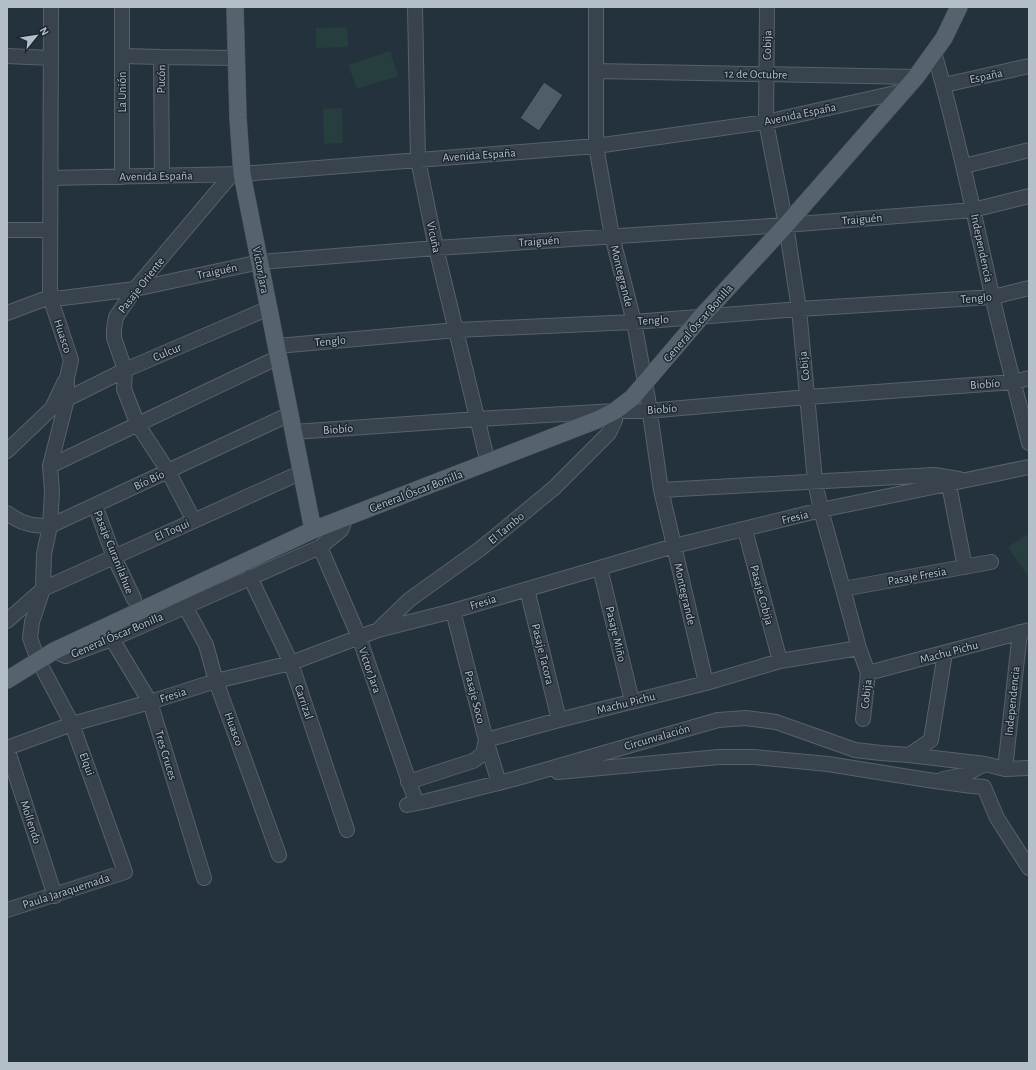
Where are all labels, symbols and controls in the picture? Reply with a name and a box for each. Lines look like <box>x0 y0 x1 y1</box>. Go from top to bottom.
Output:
north arrow <box>16 16 56 56</box>
text: N <box>38 25 51 37</box>
street label: Cobija <box>761 30 774 60</box>
street label: Pucón <box>155 65 167 93</box>
street label: 12 de Octubre <box>724 67 788 81</box>
street label: España <box>968 67 1004 85</box>
street label: La Unión <box>116 72 128 112</box>
street label: Avenida España <box>763 100 838 128</box>
street label: Avenida España <box>442 146 517 164</box>
street label: Avenida España <box>119 169 193 183</box>
street label: Traiguén <box>841 211 883 227</box>
street label: Independencia <box>969 213 995 284</box>
street label: Vicuña <box>425 220 443 254</box>
street label: Traiguén <box>518 234 560 248</box>
street label: Montegrande <box>609 244 635 308</box>
street label: Víctor Jara <box>251 245 272 295</box>
street label: Pasaje Oriente <box>116 255 167 316</box>
street label: Traiguén <box>196 261 238 281</box>
street label: General Óscar Bonilla <box>660 281 735 364</box>
street label: Tenglo <box>960 291 992 305</box>
street label: Tenglo <box>637 313 669 327</box>
street label: Huasco <box>52 318 74 354</box>
street label: Tenglo <box>314 334 346 348</box>
street label: Culcur <box>151 341 183 363</box>
street label: Cobija <box>796 350 813 381</box>
street label: Biobío <box>970 377 1001 391</box>
street label: Biobío <box>647 402 678 416</box>
street label: Biobío <box>323 422 354 436</box>
street label: General Óscar Bonilla <box>367 467 465 514</box>
street label: Bío Bío <box>132 468 166 492</box>
street label: Fresia <box>780 508 810 526</box>
street label: Pasaje Curanilahue <box>91 509 136 596</box>
street label: El Tambo <box>486 510 526 546</box>
street label: El Toqui <box>153 517 191 543</box>
street label: Montegrande <box>672 562 698 626</box>
street label: Pasaje Cobija <box>747 564 776 627</box>
street label: Pasaje Fresia <box>887 565 948 588</box>
street label: Fresia <box>468 592 498 612</box>
street label: Pasaje Miño <box>603 605 628 663</box>
street label: General Óscar Bonilla <box>69 609 165 660</box>
street label: Pasaje Tacora <box>529 622 556 686</box>
street label: Machu Pichu <box>918 638 980 666</box>
street label: Víctor Jara <box>357 645 384 695</box>
street label: Independencia <box>1002 665 1022 736</box>
street label: Pasaje Soco <box>462 669 487 725</box>
street label: Cobija <box>858 678 875 710</box>
street label: Carrizal <box>293 683 315 721</box>
street label: Fresia <box>158 685 188 705</box>
street label: Machu Pichu <box>595 690 657 716</box>
street label: Huasco <box>222 711 246 747</box>
street label: Circunvalación <box>623 722 691 752</box>
street label: Tres Cruces <box>153 729 179 781</box>
street label: Elqui <box>77 751 97 777</box>
street label: Mollendo <box>18 799 44 845</box>
street label: Paula Jaraquemada <box>21 871 112 911</box>

